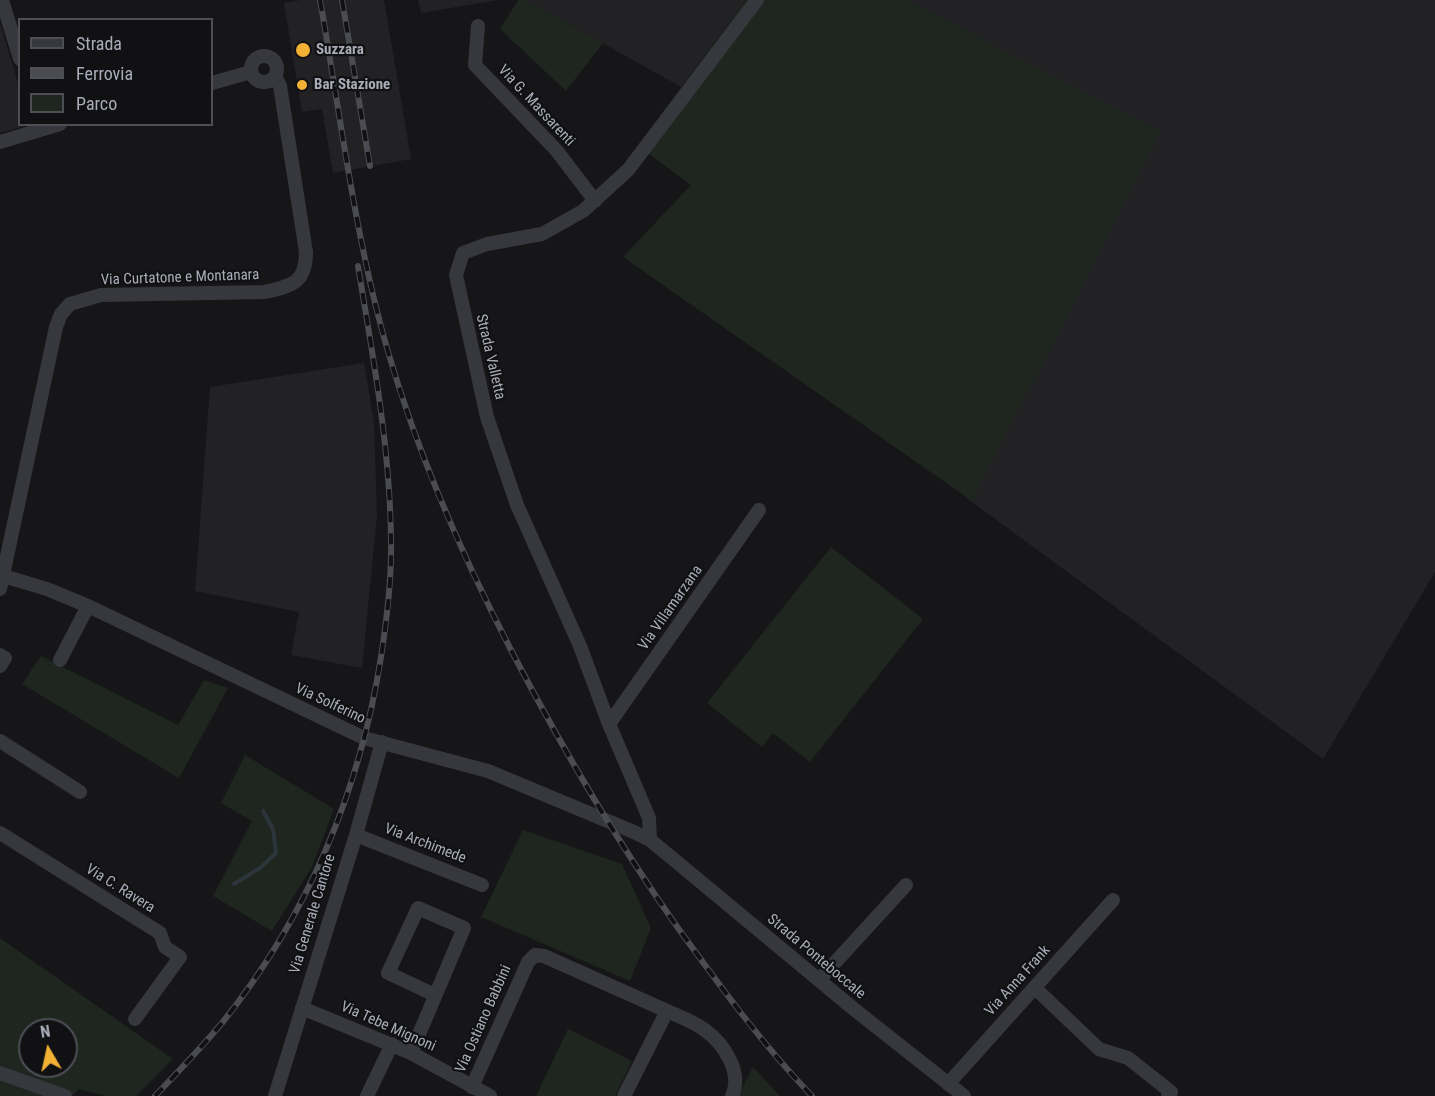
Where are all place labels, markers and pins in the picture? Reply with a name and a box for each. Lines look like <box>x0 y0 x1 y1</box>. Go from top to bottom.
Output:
marker: Suzzara <box>294 41 312 59</box>
place label: Suzzara <box>316 41 364 59</box>
place label: Bar Stazione <box>314 76 390 94</box>
marker: Bar Stazione <box>295 78 309 92</box>

